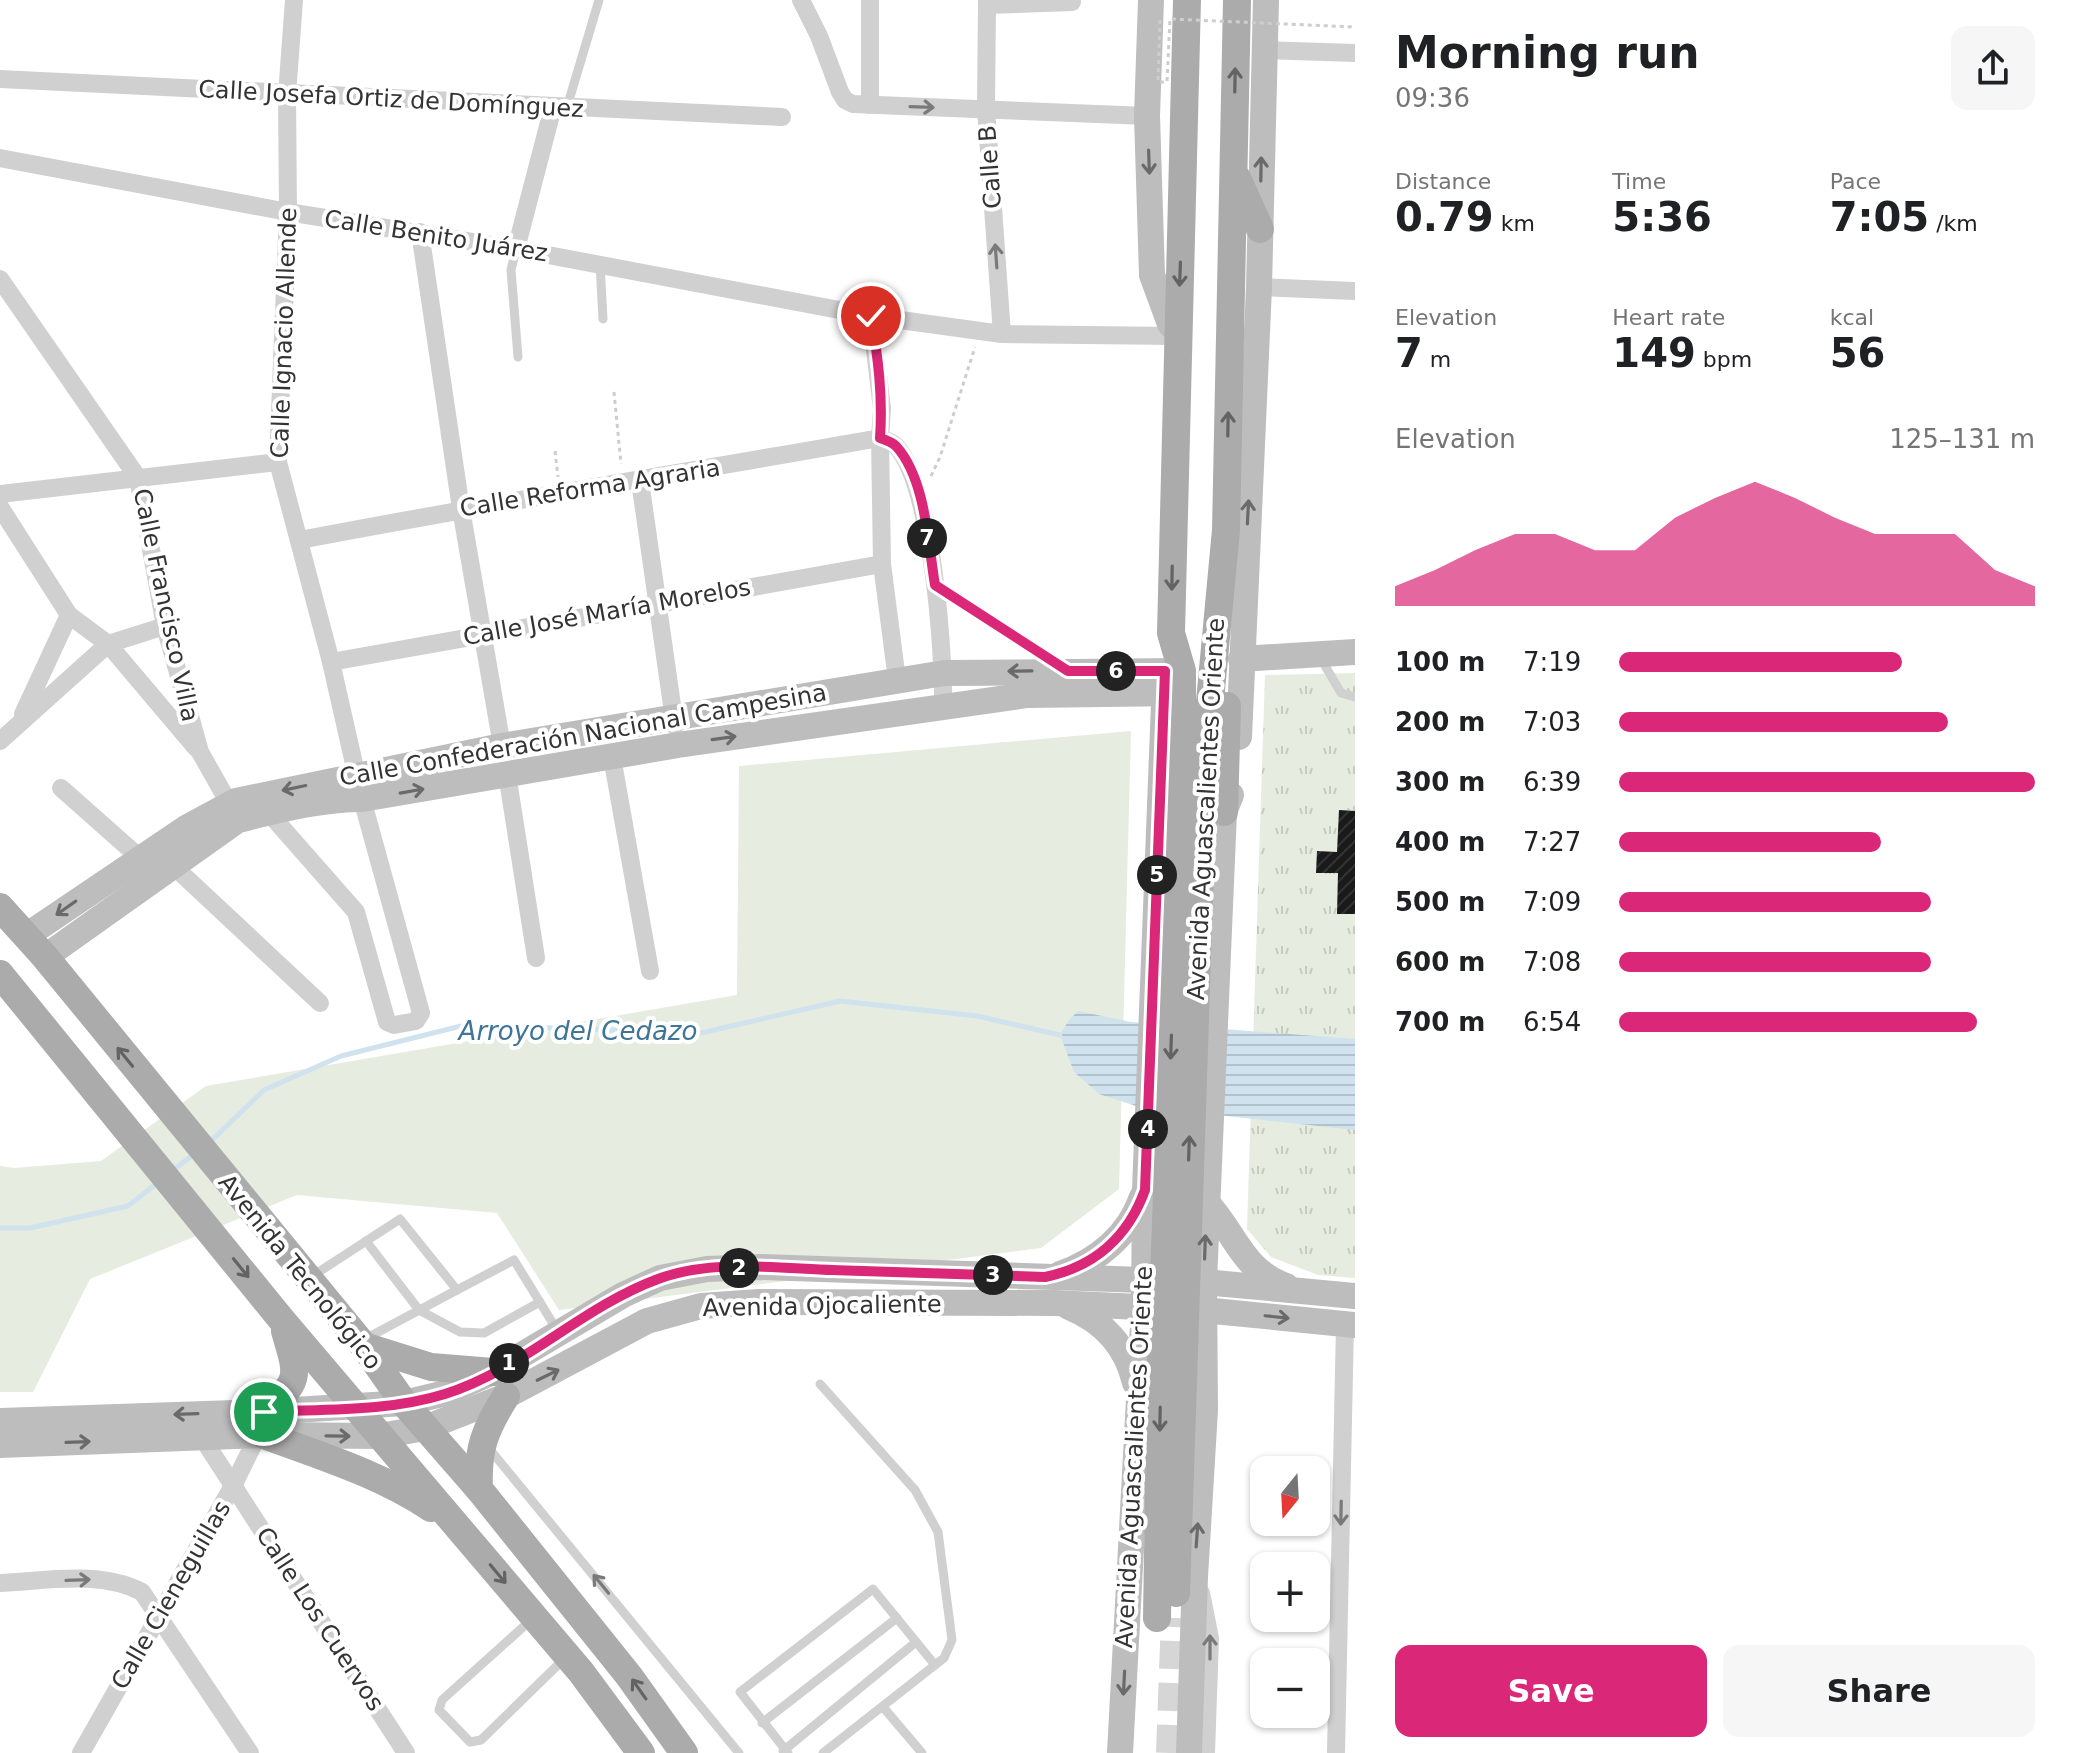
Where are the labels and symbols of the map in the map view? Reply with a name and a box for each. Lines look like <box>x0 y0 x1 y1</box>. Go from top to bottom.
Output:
one-way arrow <box>1228 67 1243 94</box>
street label: Calle Josefa Ortiz de Domínguez <box>198 75 584 123</box>
one-way arrow <box>908 99 935 114</box>
street label: Calle B <box>973 124 1007 210</box>
one-way arrow <box>1141 148 1156 175</box>
one-way arrow <box>1253 156 1269 183</box>
street label: Calle Benito Juárez <box>322 205 550 267</box>
street label: Calle Ignacio Allende <box>266 207 302 459</box>
one-way arrow <box>988 243 1003 270</box>
one-way arrow <box>1172 260 1187 287</box>
pin <box>837 282 905 350</box>
one-way arrow <box>1220 411 1236 438</box>
street label: Calle Reforma Agraria <box>458 454 722 522</box>
street label: Calle Francisco Villa <box>128 486 204 724</box>
one-way arrow <box>1241 499 1256 526</box>
pin: 7 <box>907 518 947 558</box>
one-way arrow <box>1165 564 1180 591</box>
street label: Calle José María Morelos <box>461 573 753 651</box>
street label: Avenida Aguascalientes Oriente <box>1182 617 1230 1001</box>
pin: 6 <box>1096 651 1136 691</box>
one-way arrow <box>1007 663 1034 679</box>
street label: Calle Confederación Nacional Campesina <box>337 678 829 792</box>
one-way arrow <box>711 730 736 745</box>
one-way arrow <box>282 781 307 796</box>
one-way arrow <box>399 782 425 797</box>
pin: 5 <box>1137 855 1177 895</box>
one-way arrow <box>56 900 78 916</box>
water label: Arroyo del Cedazo <box>457 1016 697 1046</box>
one-way arrow <box>1164 1033 1179 1060</box>
one-way arrow <box>116 1047 134 1067</box>
pin: 4 <box>1128 1109 1168 1149</box>
one-way arrow <box>1182 1135 1197 1162</box>
street label: Avenida Tecnológico <box>213 1169 387 1375</box>
one-way arrow <box>1198 1235 1213 1261</box>
pin: 2 <box>719 1248 759 1288</box>
pin: 3 <box>973 1255 1013 1295</box>
one-way arrow <box>232 1257 249 1278</box>
street label: Avenida Aguascalientes Oriente <box>1110 1265 1158 1649</box>
street label: Avenida Ojocaliente <box>702 1290 942 1322</box>
one-way arrow <box>1263 1310 1290 1325</box>
pin: 1 <box>489 1343 529 1383</box>
one-way arrow <box>536 1367 559 1382</box>
pin <box>230 1378 298 1446</box>
one-way arrow <box>1152 1405 1168 1432</box>
one-way arrow <box>173 1407 200 1422</box>
one-way arrow <box>324 1428 351 1443</box>
one-way arrow <box>64 1434 91 1449</box>
north arrow <box>1250 1456 1330 1536</box>
street label: Calle Cieneguillas <box>106 1496 236 1694</box>
one-way arrow <box>1333 1500 1348 1526</box>
street label: Calle Los Cuervos <box>250 1522 390 1716</box>
one-way arrow <box>1190 1522 1205 1549</box>
one-way arrow <box>489 1563 507 1583</box>
one-way arrow <box>64 1573 91 1588</box>
one-way arrow <box>592 1574 610 1595</box>
one-way arrow <box>1202 1634 1217 1661</box>
one-way arrow <box>1116 1669 1131 1696</box>
one-way arrow <box>631 1679 647 1701</box>

